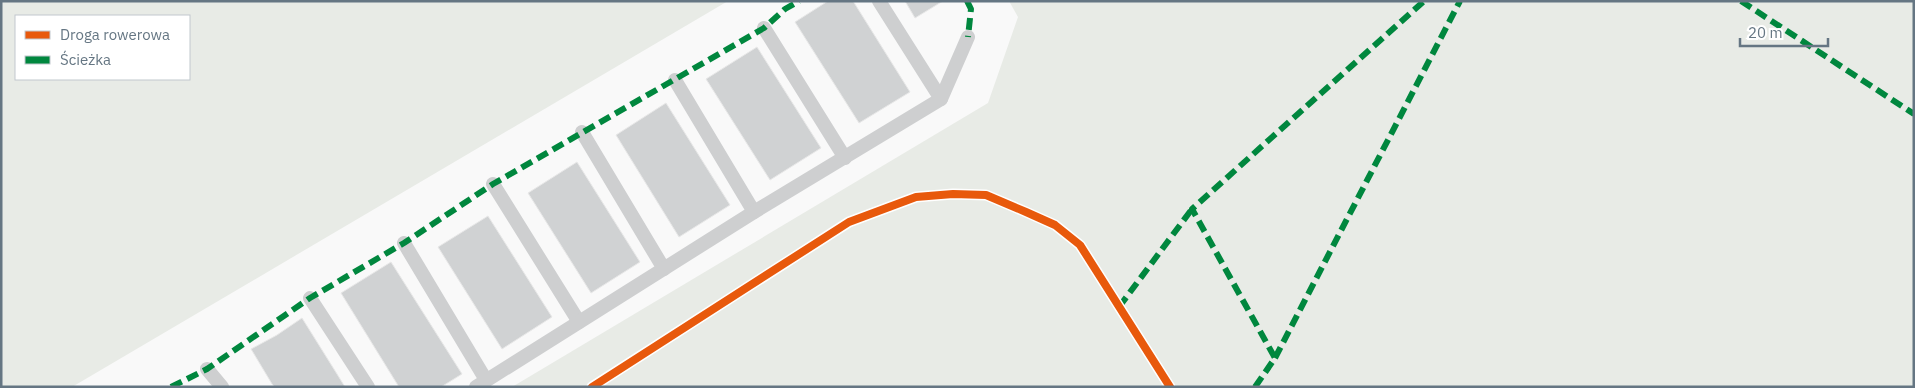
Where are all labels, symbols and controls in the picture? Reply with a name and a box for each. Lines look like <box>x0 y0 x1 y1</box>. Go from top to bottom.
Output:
legend <box>15 15 190 80</box>
scale bar <box>1740 15 1828 47</box>
text: 20 m <box>1748 23 1783 42</box>
text: Droga rowerowa <box>60 25 170 44</box>
text: Ścieżka <box>60 50 111 69</box>

